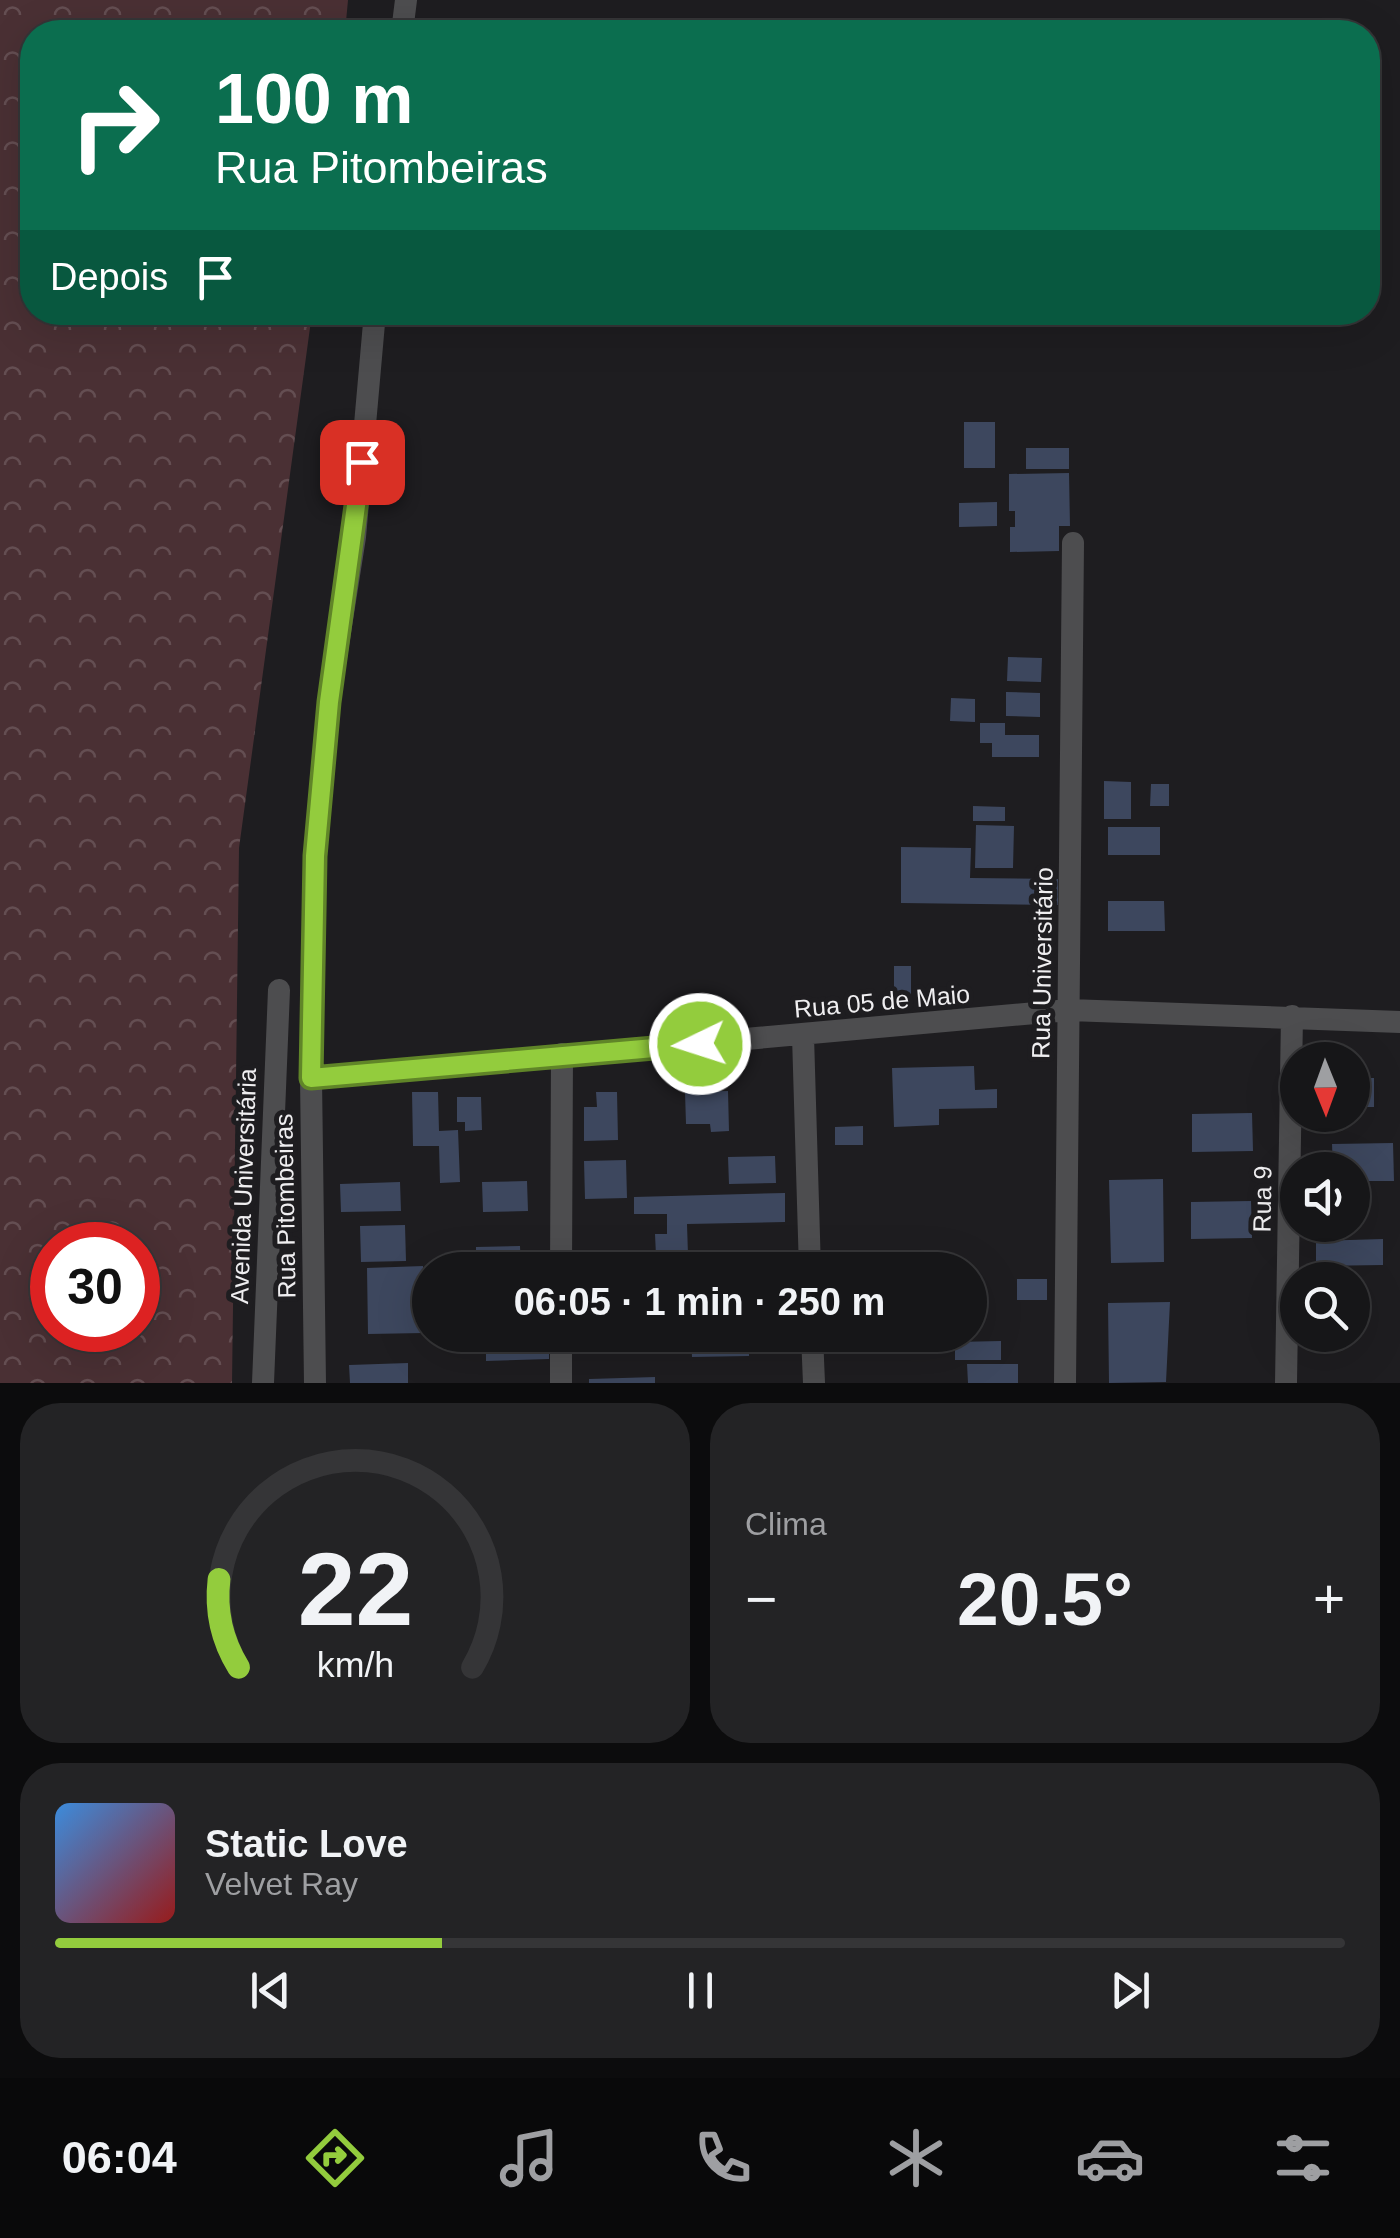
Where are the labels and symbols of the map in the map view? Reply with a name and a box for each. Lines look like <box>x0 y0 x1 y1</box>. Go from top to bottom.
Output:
pin <box>320 420 405 505</box>
street label: Rua Universitário <box>1026 867 1058 1059</box>
street label: Rua 05 de Maio <box>793 979 971 1023</box>
position arrow <box>648 992 752 1096</box>
north arrow <box>1280 1042 1370 1132</box>
street label: Avenida Universitária <box>225 1068 261 1304</box>
street label: Rua Pitombeiras <box>269 1113 301 1299</box>
street label: Rua 9 <box>1247 1165 1277 1233</box>
speed limit sign: 30 <box>30 1222 160 1352</box>

